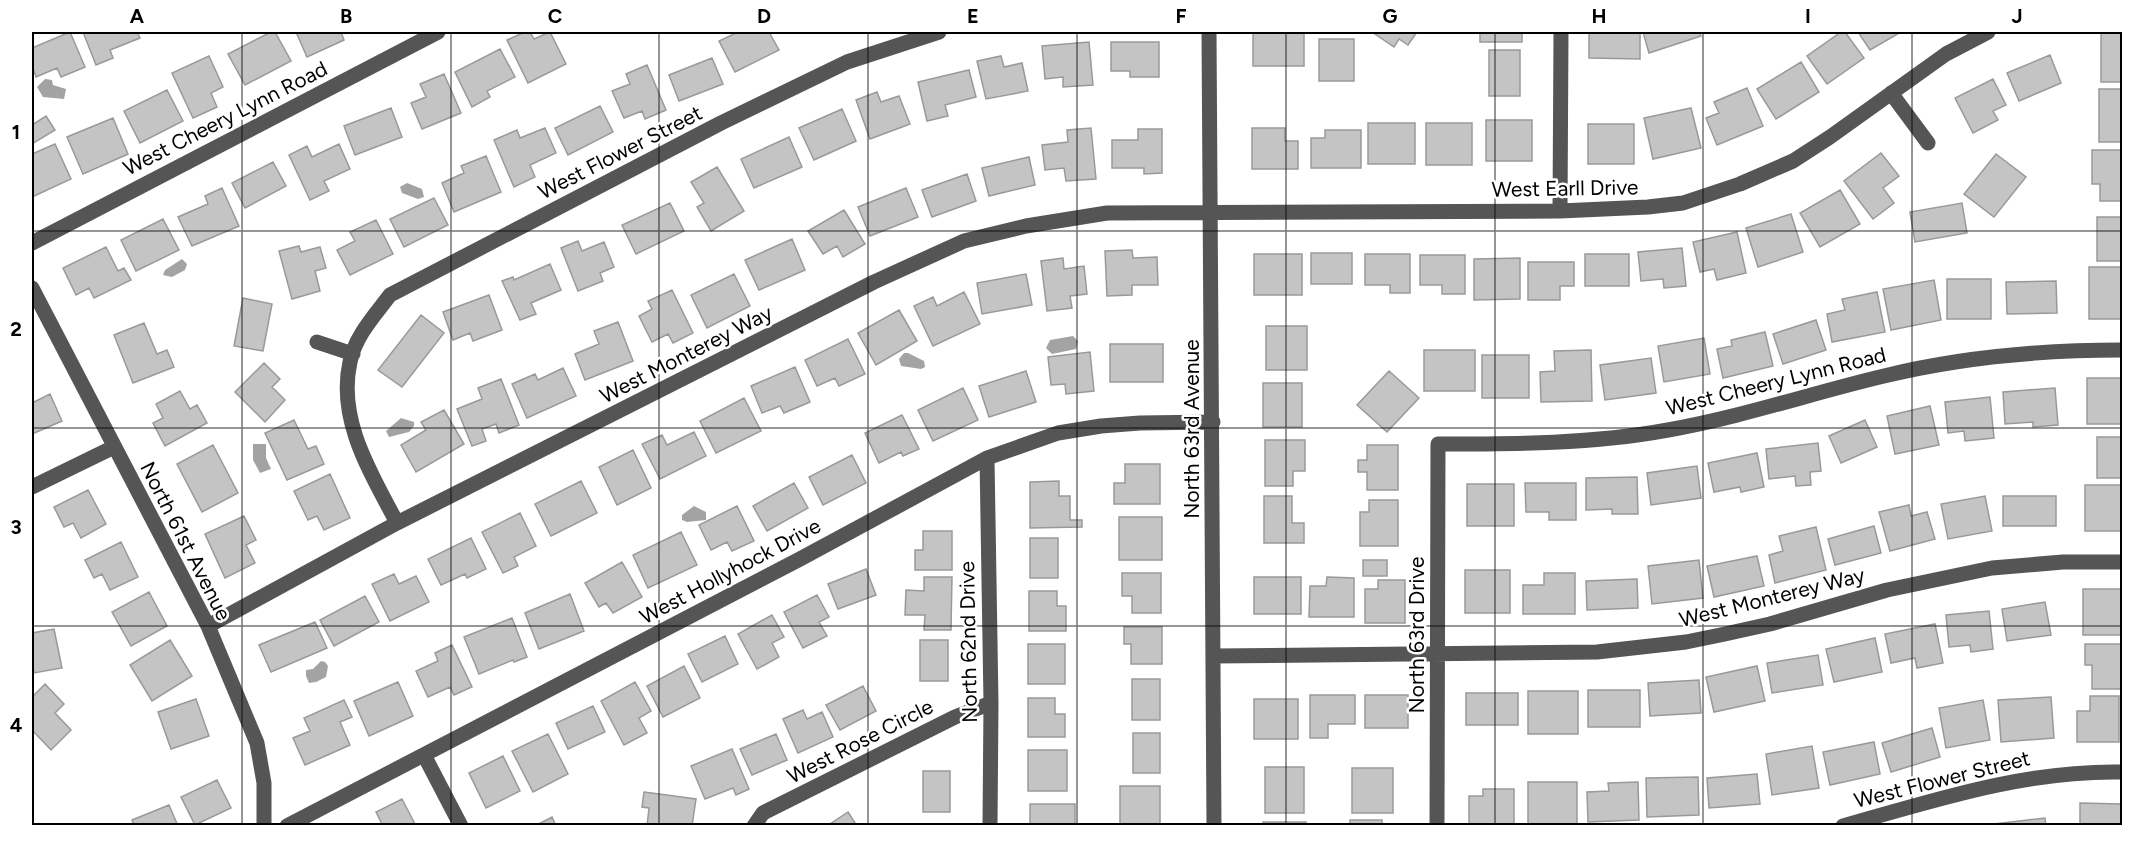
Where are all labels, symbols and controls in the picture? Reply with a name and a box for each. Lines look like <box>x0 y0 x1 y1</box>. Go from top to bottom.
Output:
text: A <box>130 4 145 28</box>
text: B <box>340 4 352 28</box>
text: C <box>548 4 562 28</box>
text: D <box>757 4 771 28</box>
text: E <box>967 4 979 28</box>
text: F <box>1175 4 1187 28</box>
text: G <box>1383 4 1398 28</box>
text: H <box>1592 4 1607 28</box>
text: I <box>1805 4 1811 28</box>
text: J <box>2011 4 2023 28</box>
street label: West Cheery Lynn Road <box>119 56 331 180</box>
street label: West Flower Street <box>534 100 706 204</box>
text: 1 <box>12 120 20 144</box>
street label: West Earll Drive <box>1491 174 1639 202</box>
street label: West Monterey Way <box>596 300 776 408</box>
text: 2 <box>10 317 22 341</box>
street label: North 63rd Avenue <box>1179 339 1204 519</box>
street label: West Cheery Lynn Road <box>1664 342 1888 420</box>
street label: North 61st Avenue <box>135 457 237 625</box>
street label: West Hollyhock Drive <box>635 513 825 629</box>
text: 3 <box>10 515 22 539</box>
street label: North 63rd Drive <box>1404 557 1429 713</box>
street label: North 62nd Drive <box>954 561 982 723</box>
street label: West Monterey Way <box>1677 562 1867 632</box>
street label: West Rose Circle <box>783 694 937 788</box>
text: 4 <box>10 713 23 737</box>
street label: West Flower Street <box>1851 745 2033 813</box>

